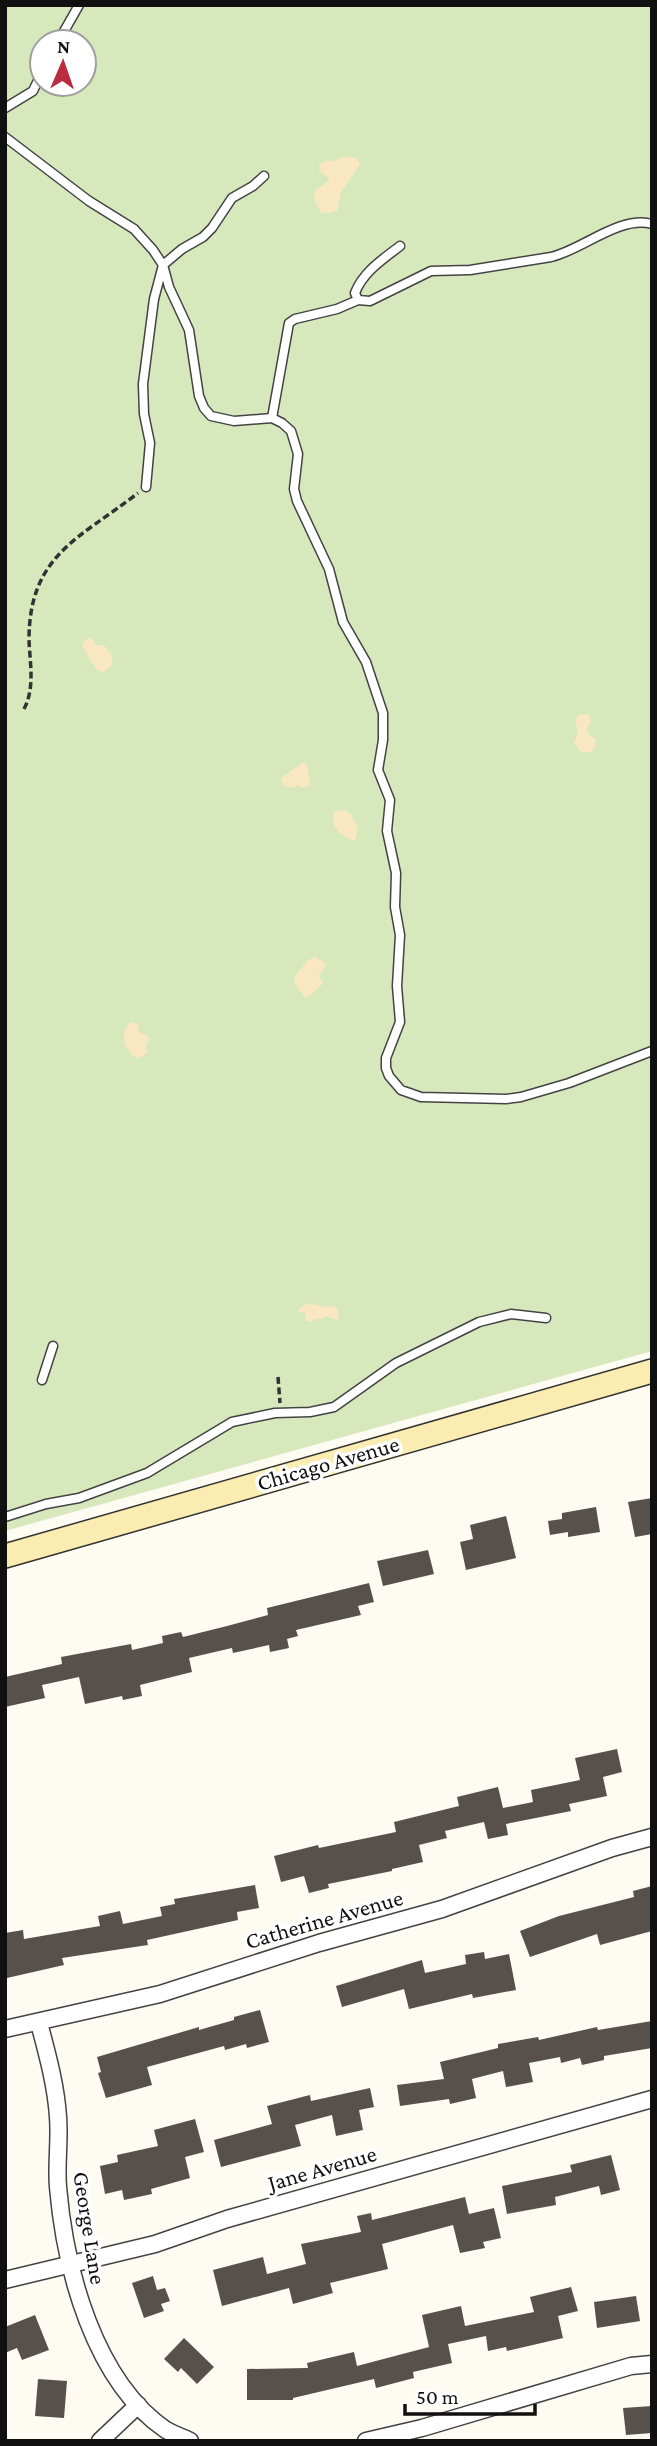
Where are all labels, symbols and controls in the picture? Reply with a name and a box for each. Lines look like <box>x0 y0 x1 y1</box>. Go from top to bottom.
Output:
north arrow <box>28 28 98 98</box>
text: N <box>57 36 70 57</box>
street label: Chicago Avenue <box>254 1430 402 1496</box>
street label: Catherine Avenue <box>242 1884 406 1954</box>
street label: Jane Avenue <box>263 2140 379 2196</box>
street label: George Lane <box>68 2170 112 2286</box>
scale bar <box>405 2372 534 2416</box>
text: 50 m <box>416 2385 459 2409</box>

